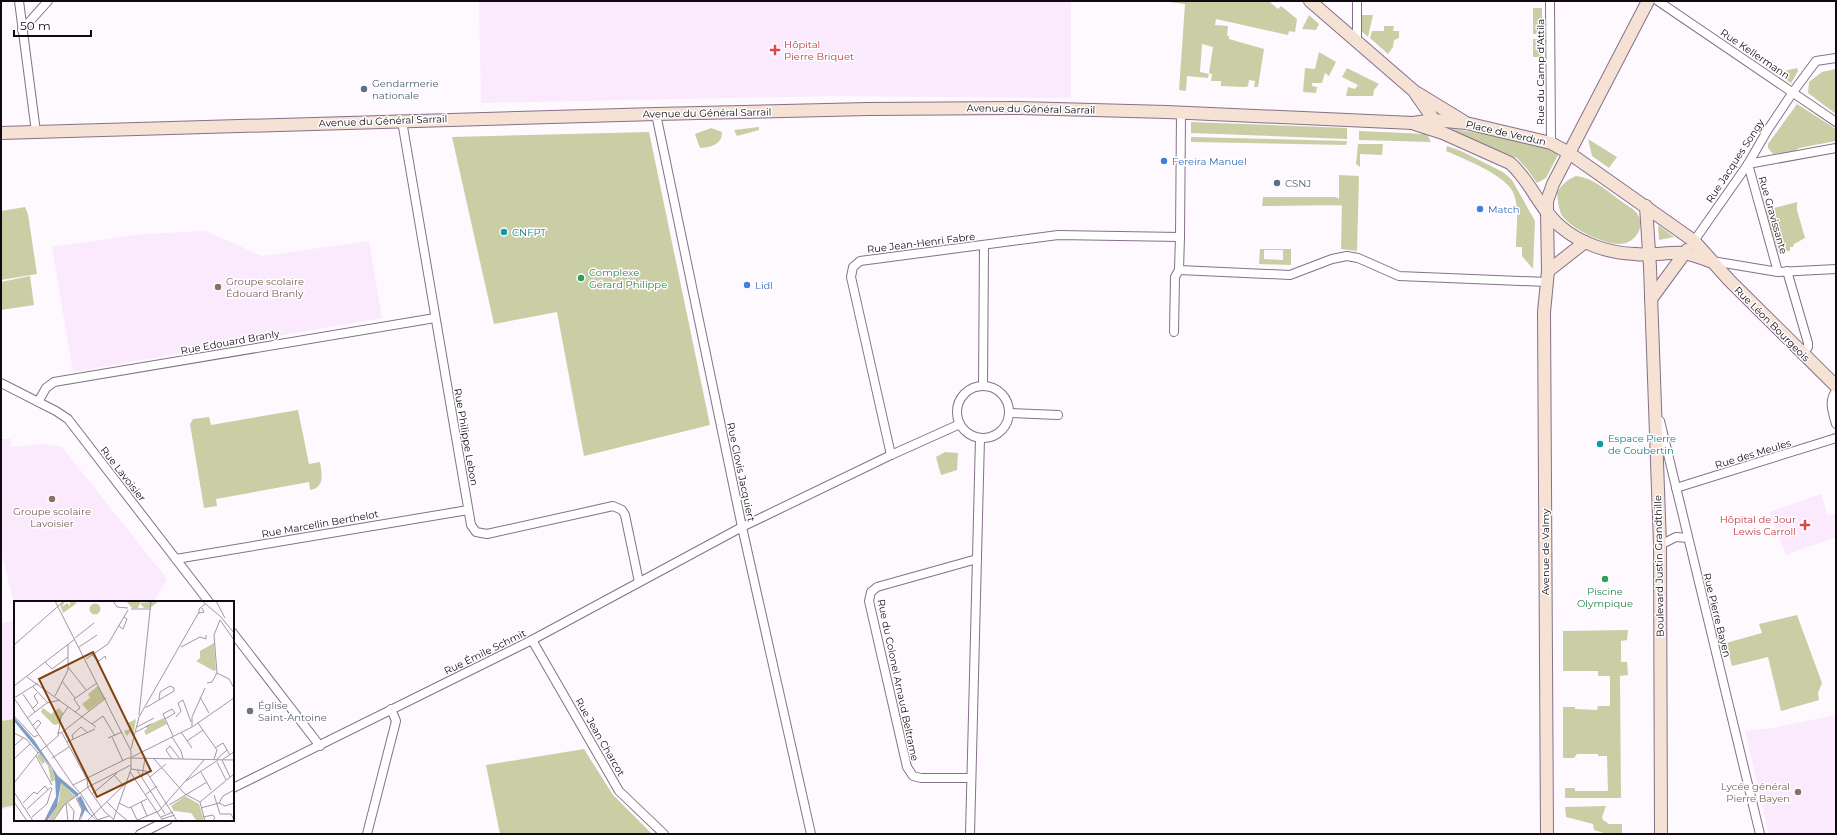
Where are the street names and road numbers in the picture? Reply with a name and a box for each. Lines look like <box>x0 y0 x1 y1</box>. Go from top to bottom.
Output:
street label: Rue du Camp d'Attila <box>1534 19 1547 125</box>
street label: Rue Kellermann <box>1718 26 1792 82</box>
street label: Avenue du Général Sarrail <box>967 101 1095 117</box>
street label: Avenue du Général Sarrail <box>643 105 771 121</box>
street label: Avenue du Général Sarrail <box>318 112 448 130</box>
street label: Rue Jacques Songy <box>1703 116 1767 205</box>
street label: Place de Verdun <box>1465 117 1547 149</box>
street label: Rue Gravissante <box>1756 175 1790 255</box>
street label: Rue Jean-Henri Fabre <box>866 230 976 256</box>
street label: Rue Léon Bourgeois <box>1732 284 1812 364</box>
street label: Rue Edouard Branly <box>180 327 281 357</box>
street label: Rue Philippe Lebon <box>451 387 481 487</box>
street label: Rue Clovis Jacquiert <box>724 421 758 523</box>
street label: Rue des Meules <box>1713 436 1793 472</box>
street label: Rue Lavoisier <box>98 444 148 504</box>
street label: Boulevard Justin Grandthille <box>1651 495 1667 637</box>
street label: Rue Marcellin Berthelot <box>260 507 380 541</box>
street label: Avenue de Valmy <box>1539 508 1552 595</box>
street label: Rue Pierre Bayen <box>1700 572 1734 658</box>
street label: Rue du Colonel Arnaud Beltrame <box>874 598 922 762</box>
street label: Rue Émile Schmit <box>442 626 528 678</box>
street label: Rue Jean Charcot <box>572 696 628 778</box>

